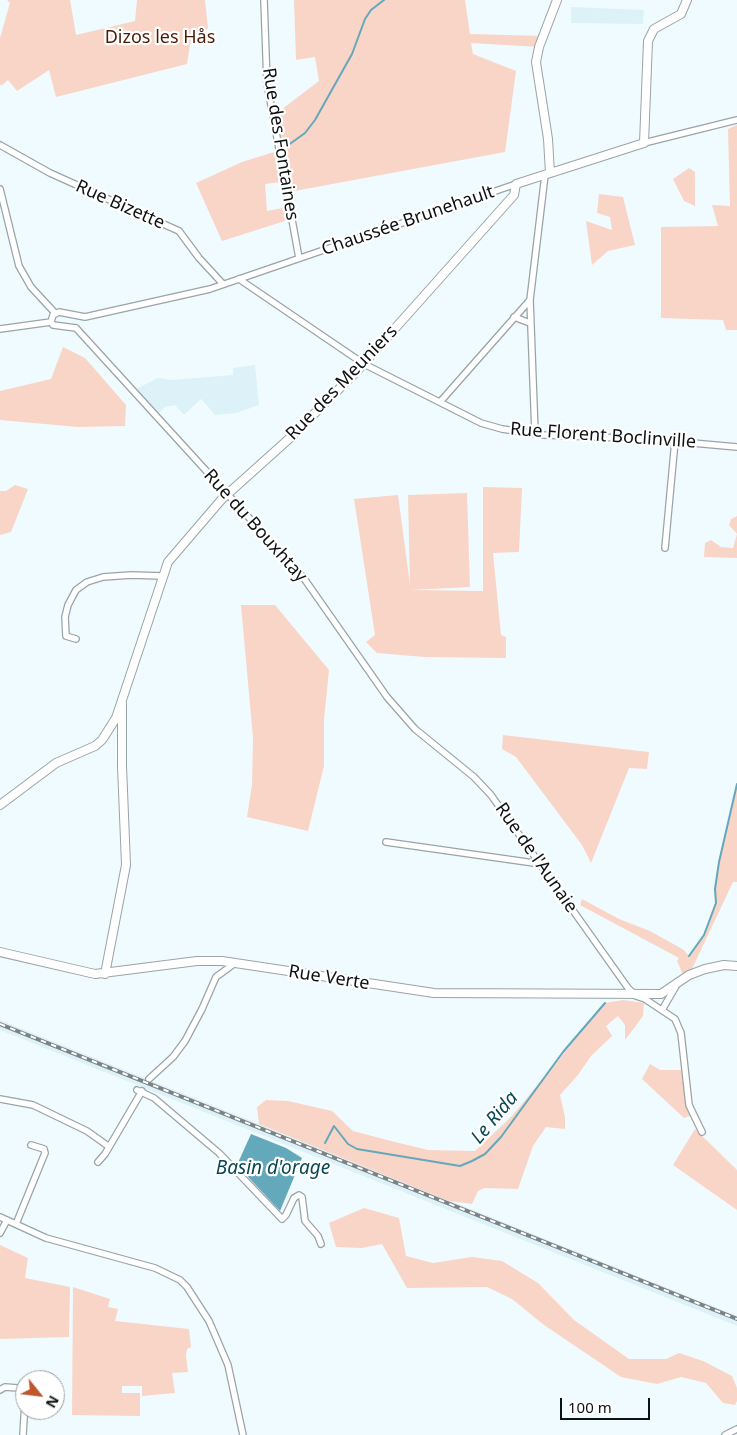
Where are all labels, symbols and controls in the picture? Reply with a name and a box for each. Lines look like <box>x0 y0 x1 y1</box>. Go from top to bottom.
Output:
park label: Dizos les Hås <box>105 27 215 49</box>
street label: Rue des Fontaines <box>257 66 303 222</box>
street label: Rue Bizette <box>72 176 168 234</box>
street label: Chaussée Brunehault <box>319 181 497 261</box>
street label: Rue des Meuniers <box>282 321 402 445</box>
street label: Rue Florent Boclinville <box>509 419 697 453</box>
street label: Rue du Bouxhtay <box>199 465 311 587</box>
street label: Rue de l'Aunaie <box>490 799 582 917</box>
street label: Rue Verte <box>287 961 371 995</box>
water label: Le Rida <box>467 1087 523 1149</box>
water label: Basin d'orage <box>216 1158 330 1180</box>
north arrow <box>15 1370 65 1420</box>
scale bar <box>562 1388 652 1420</box>
text: N <box>42 1392 64 1412</box>
text: 100 m <box>568 1397 612 1417</box>

